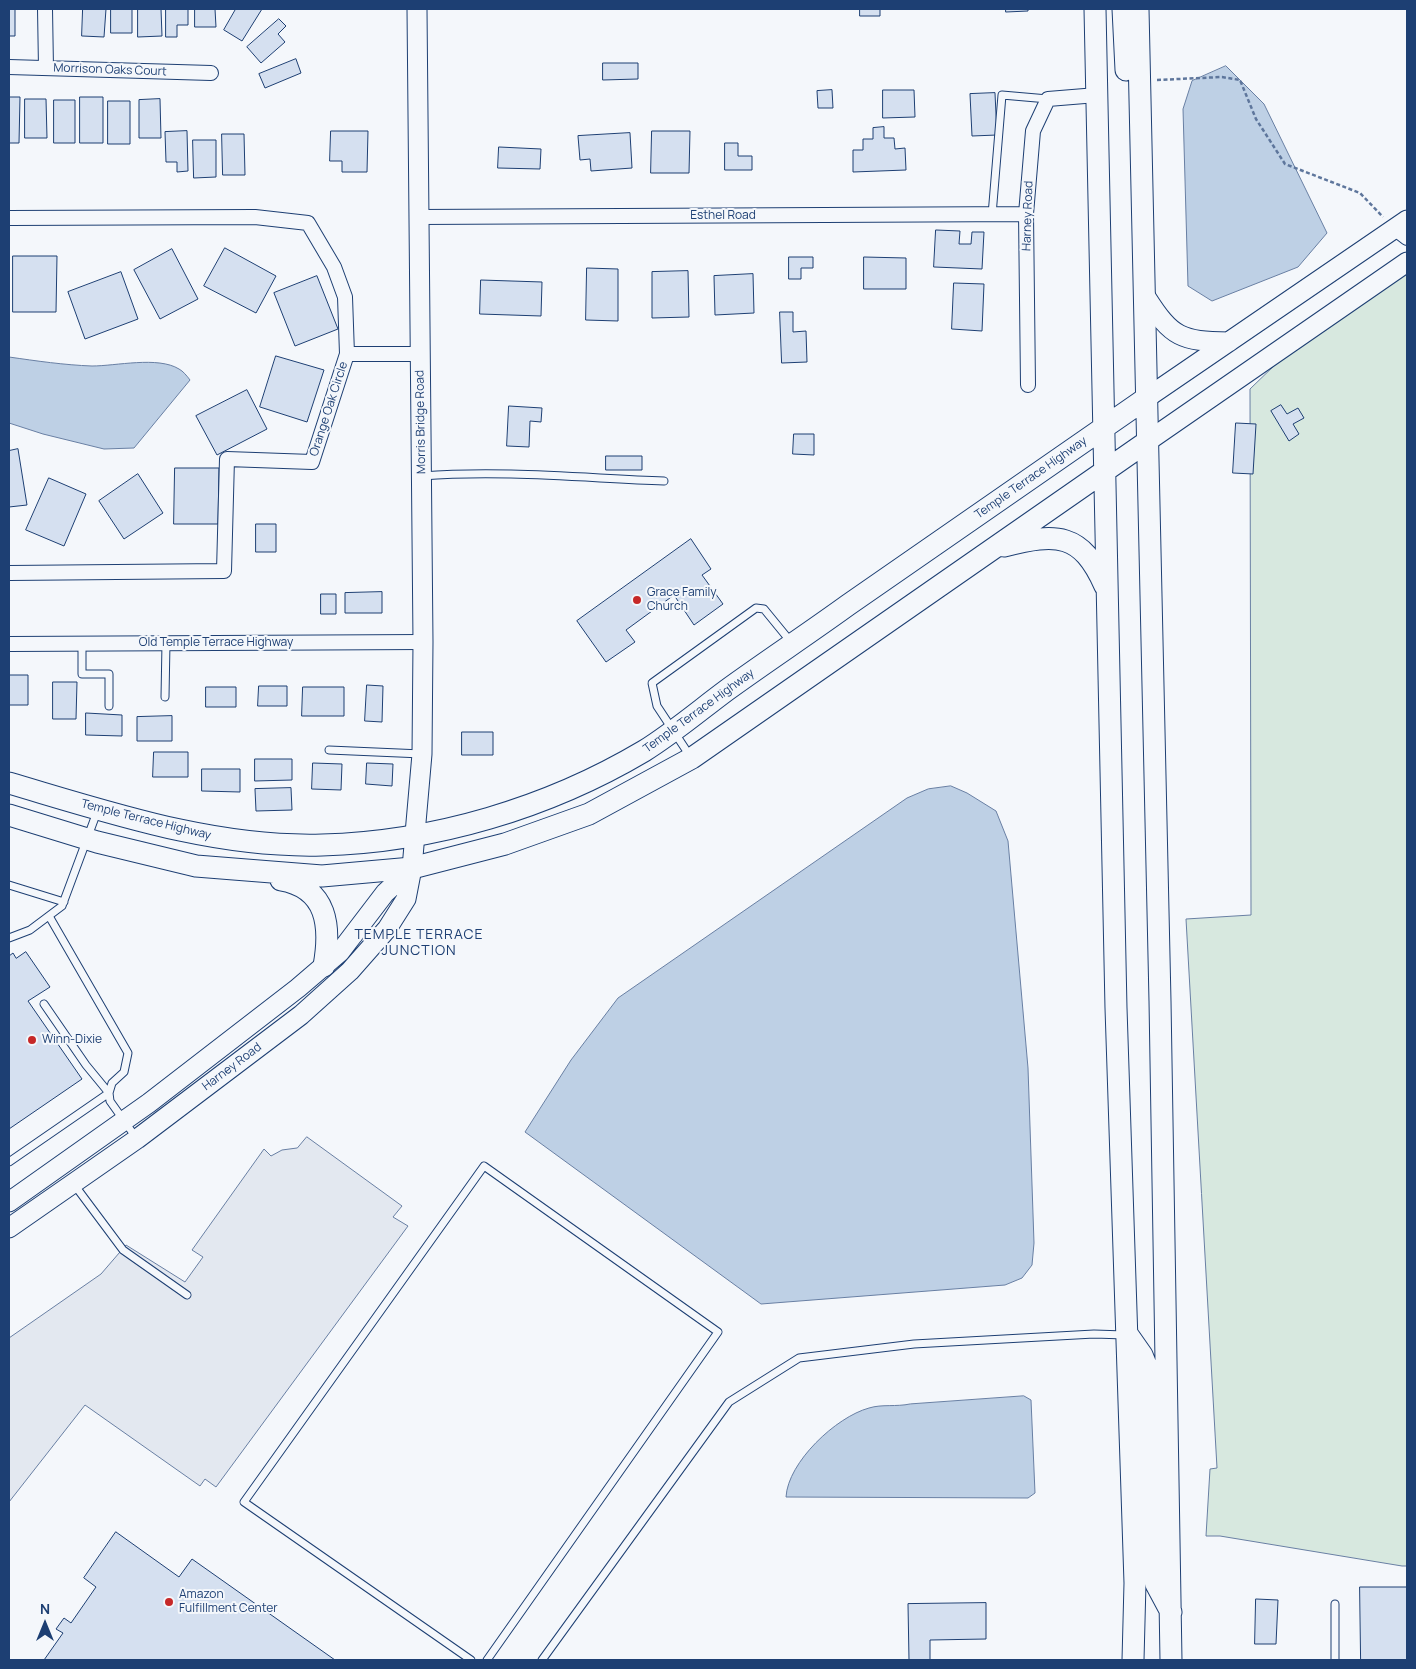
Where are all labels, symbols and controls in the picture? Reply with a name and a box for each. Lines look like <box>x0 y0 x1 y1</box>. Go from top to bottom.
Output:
street label: Morrison Oaks Court <box>53 61 167 79</box>
street label: Harney Road <box>1020 181 1036 251</box>
street label: Esthel Road <box>690 209 756 223</box>
street label: Orange Oak Circle <box>307 360 351 458</box>
street label: Morris Bridge Road <box>413 370 429 474</box>
street label: Temple Terrace Highway <box>972 434 1090 522</box>
place label: Grace Family Church <box>647 586 717 614</box>
marker: Grace Family Church <box>631 594 643 606</box>
street label: Old Temple Terrace Highway <box>139 636 293 650</box>
street label: Temple Terrace Highway <box>641 666 757 756</box>
street label: Temple Terrace Highway <box>80 797 212 843</box>
district label: TEMPLE TERRACE JUNCTION <box>353 927 485 960</box>
place label: Winn-Dixie <box>42 1033 102 1047</box>
marker: Winn-Dixie <box>26 1034 38 1046</box>
street label: Harney Road <box>200 1040 264 1094</box>
place label: Amazon Fulfillment Center <box>179 1588 278 1616</box>
marker: Amazon Fulfillment Center <box>163 1596 175 1608</box>
north arrow <box>20 1599 70 1649</box>
text: N <box>40 1599 50 1618</box>

